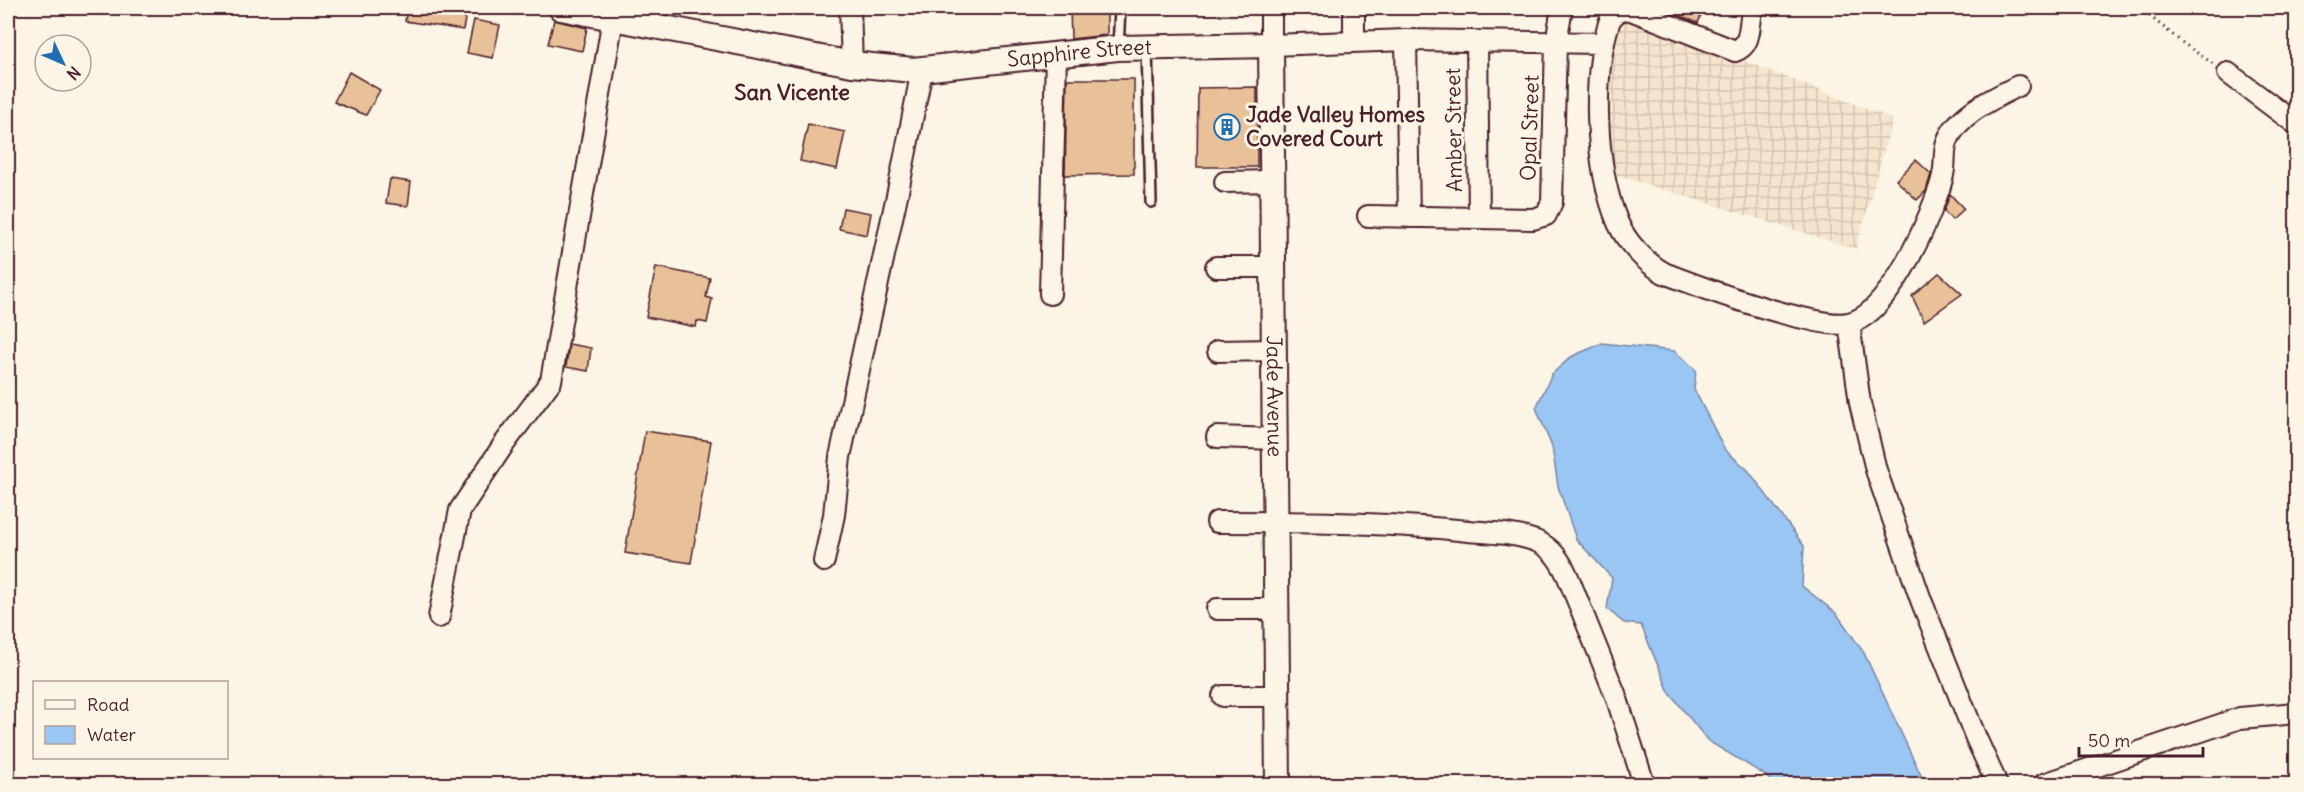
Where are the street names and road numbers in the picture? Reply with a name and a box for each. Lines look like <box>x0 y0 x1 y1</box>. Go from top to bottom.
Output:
street label: Sapphire Street <box>1006 33 1152 73</box>
street label: Amber Street <box>1439 68 1468 192</box>
street label: Opal Street <box>1514 75 1545 181</box>
street label: Jade Avenue <box>1261 335 1289 457</box>

